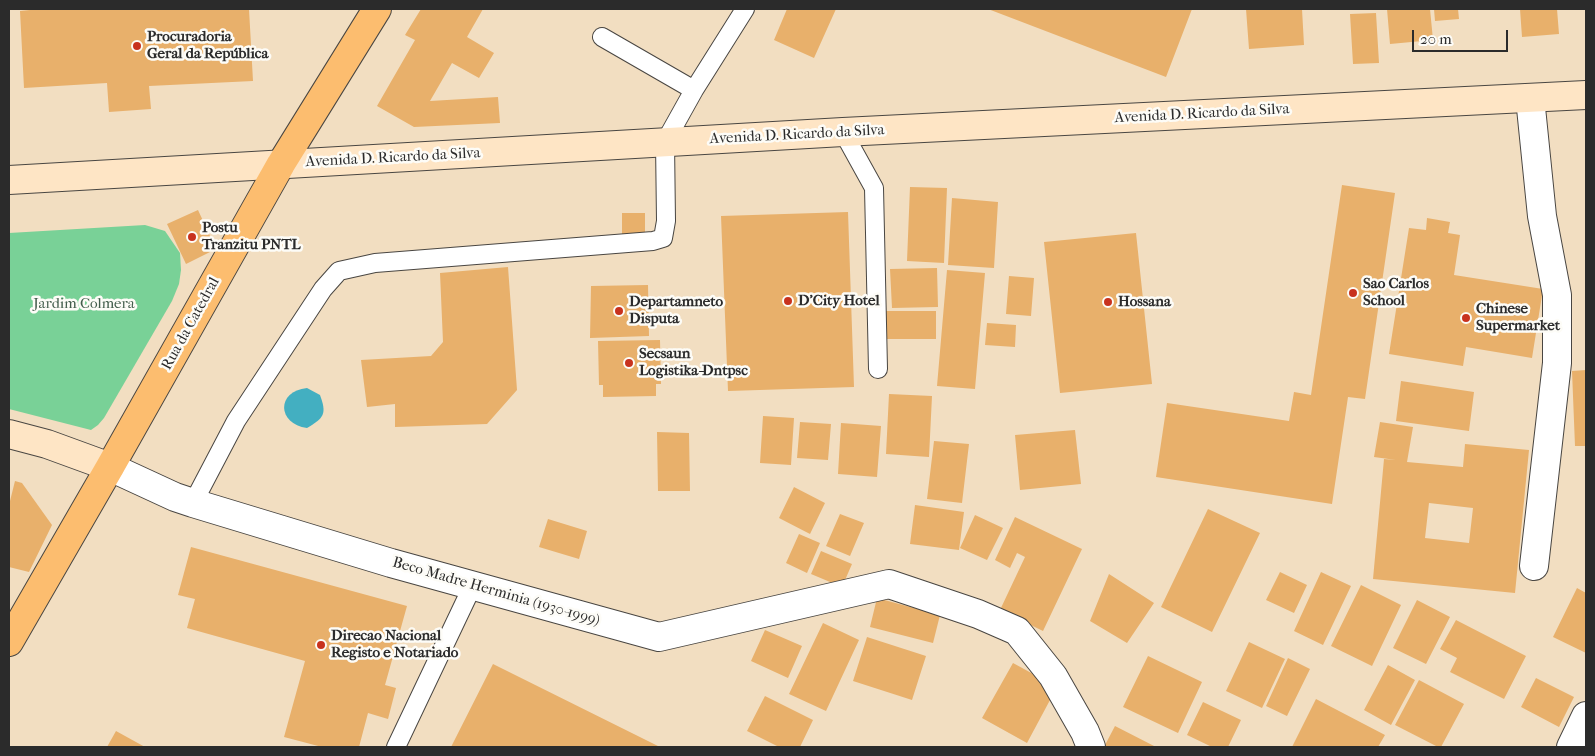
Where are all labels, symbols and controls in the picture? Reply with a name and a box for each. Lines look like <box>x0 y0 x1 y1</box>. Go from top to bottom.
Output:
scale bar <box>1415 20 1511 52</box>
place label: Procuradoria Geral da República <box>147 28 268 63</box>
text: 20 m <box>1420 30 1452 48</box>
marker: Procuradoria Geral da República <box>131 40 143 52</box>
street label: Avenida D. Ricardo da Silva <box>1114 100 1290 128</box>
street label: Avenida D. Ricardo da Silva <box>709 121 885 149</box>
street label: Avenida D. Ricardo da Silva <box>305 144 481 172</box>
place label: Postu Tranzitu PNTL <box>202 219 301 254</box>
marker: Postu Tranzitu PNTL <box>186 231 198 243</box>
street label: Rua da Catedral <box>158 275 224 373</box>
place label: Sao Carlos School <box>1363 275 1429 310</box>
marker: Sao Carlos School <box>1347 287 1359 299</box>
place label: D'City Hotel <box>798 292 880 310</box>
place label: Departamneto Disputa <box>629 293 723 328</box>
place label: Hossana <box>1118 293 1171 311</box>
park label: Jardim Colmera <box>33 295 135 313</box>
marker: D'City Hotel <box>782 295 794 307</box>
marker: Hossana <box>1102 296 1114 308</box>
place label: Chinese Supermarket <box>1476 300 1560 335</box>
marker: Departamneto Disputa <box>613 305 625 317</box>
marker: Chinese Supermarket <box>1460 312 1472 324</box>
place label: Secsaun Logistika-Dntpsc <box>639 345 748 380</box>
marker: Secsaun Logistika-Dntpsc <box>623 357 635 369</box>
street label: Beco Madre Herminia (1930-1999) <box>390 554 602 630</box>
place label: Direcao Nacional Registo e Notariado <box>331 627 458 662</box>
marker: Direcao Nacional Registo e Notariado <box>315 639 327 651</box>

